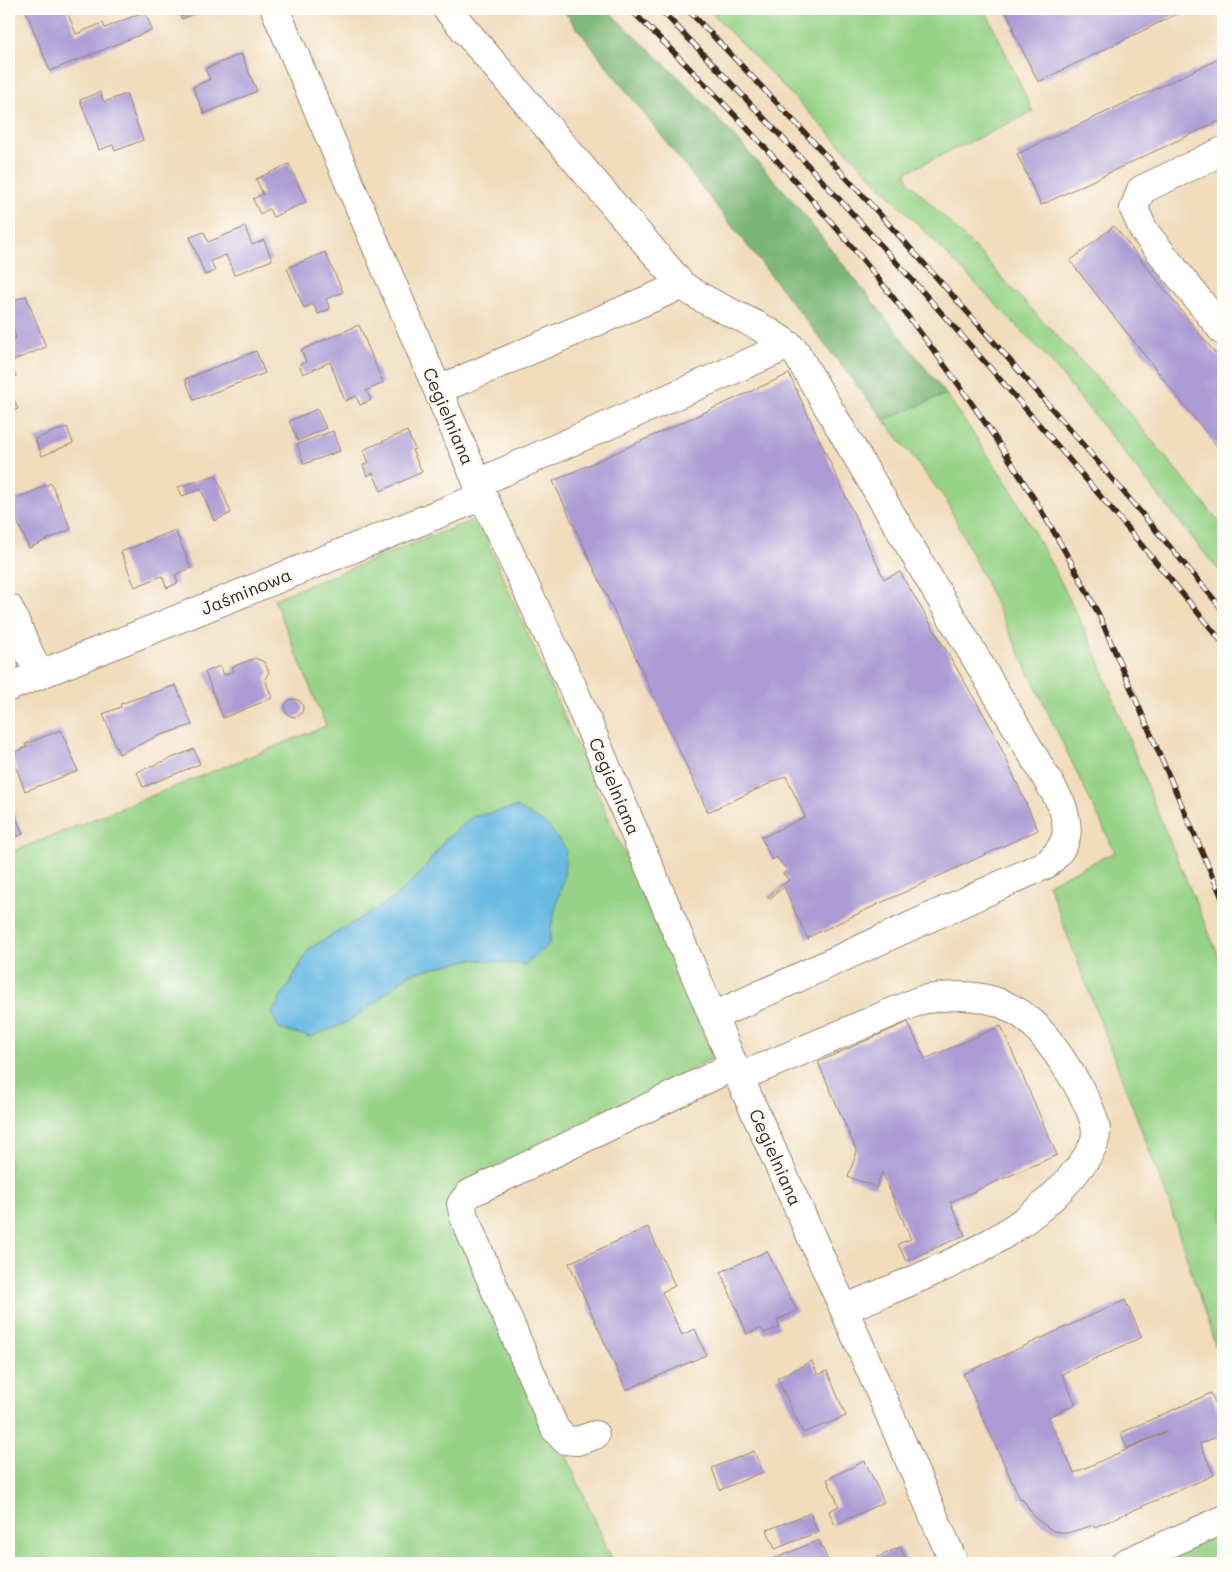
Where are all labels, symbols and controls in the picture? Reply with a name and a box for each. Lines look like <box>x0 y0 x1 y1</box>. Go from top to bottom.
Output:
street label: Cegielniana <box>418 364 480 468</box>
street label: Jaśminowa <box>197 562 295 620</box>
street label: Cegielniana <box>584 734 646 838</box>
street label: Cegielniana <box>744 1105 808 1209</box>

